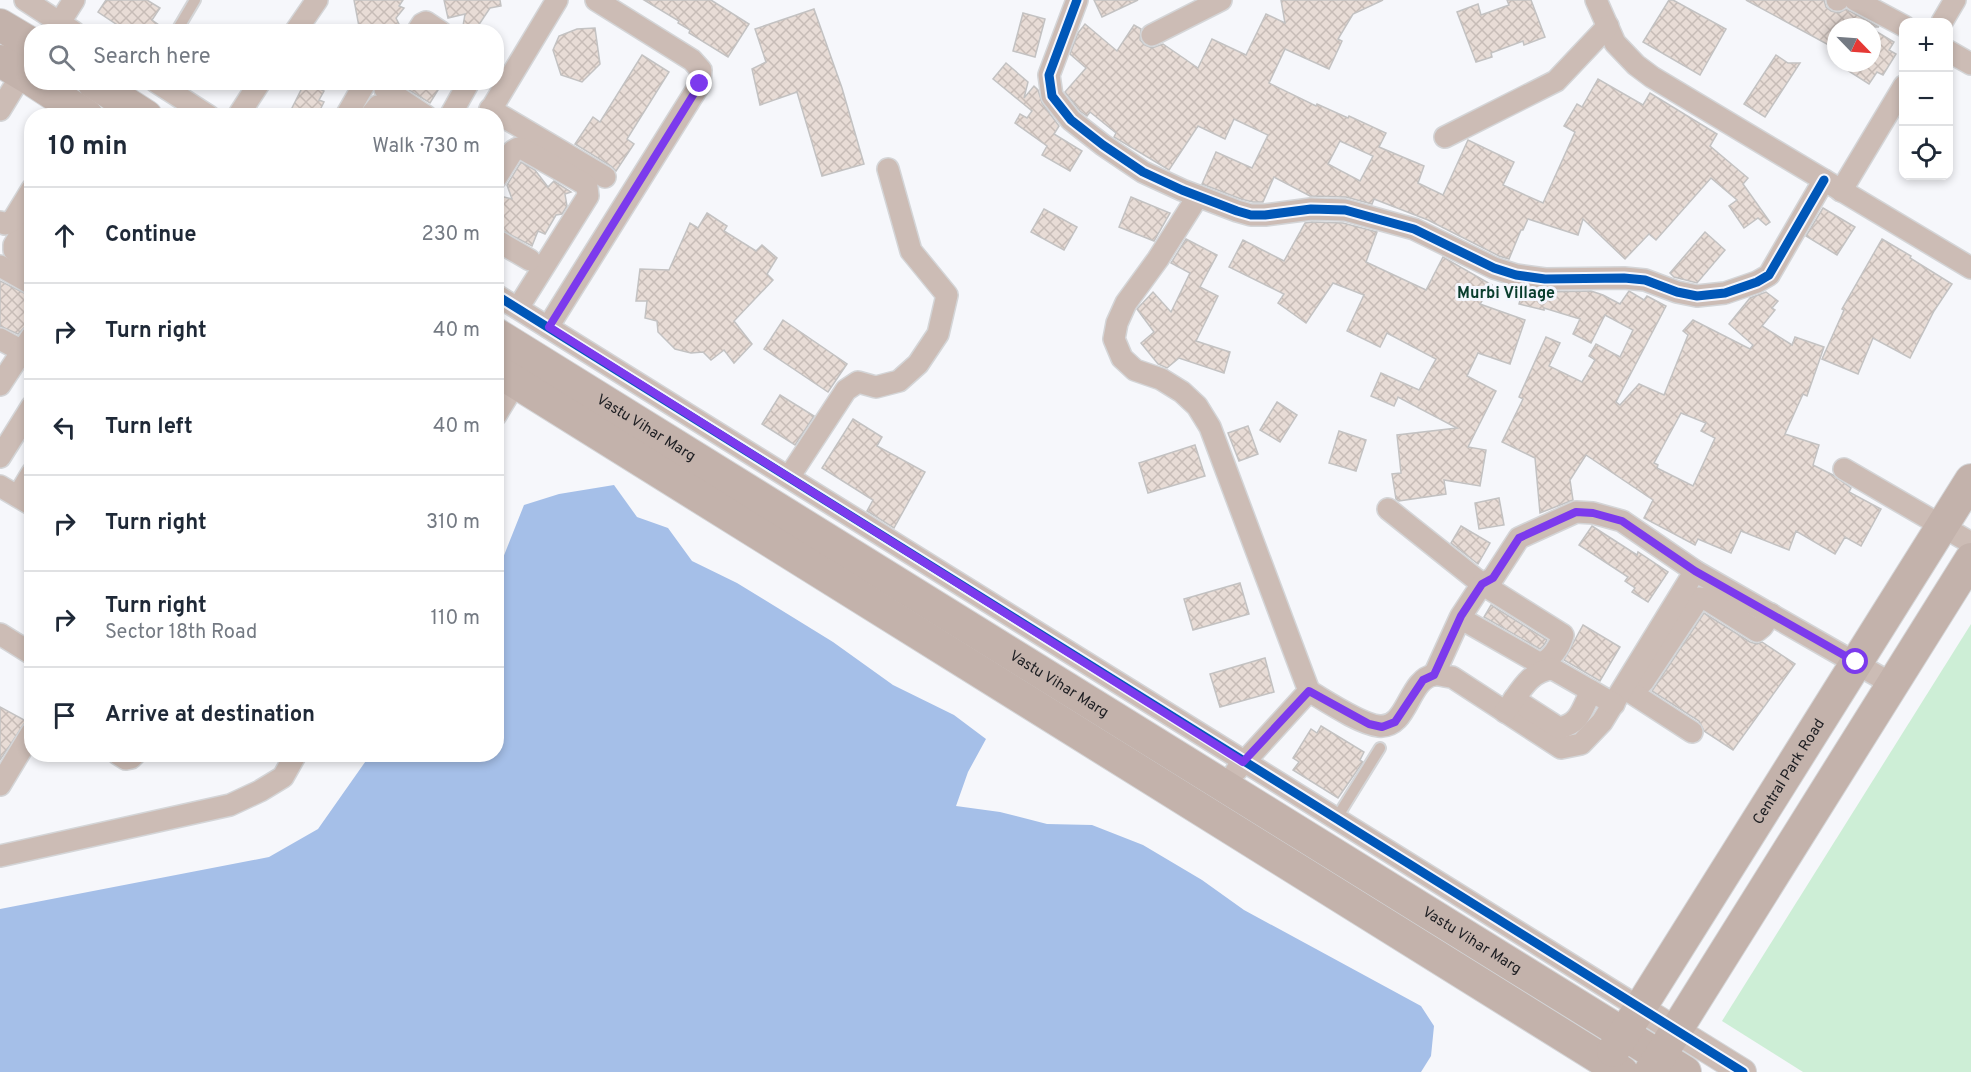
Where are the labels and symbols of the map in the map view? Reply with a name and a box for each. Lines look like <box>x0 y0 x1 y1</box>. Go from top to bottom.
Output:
north arrow <box>1827 18 1881 72</box>
route end <box>686 70 712 96</box>
district label: Murbi Village <box>1457 284 1555 304</box>
street label: Vastu Vihar Marg <box>592 391 699 467</box>
street label: Vastu Vihar Marg <box>1005 647 1112 723</box>
route start <box>1842 648 1868 674</box>
street label: Central Park Road <box>1749 716 1830 829</box>
street label: Vastu Vihar Marg <box>1418 903 1525 979</box>

